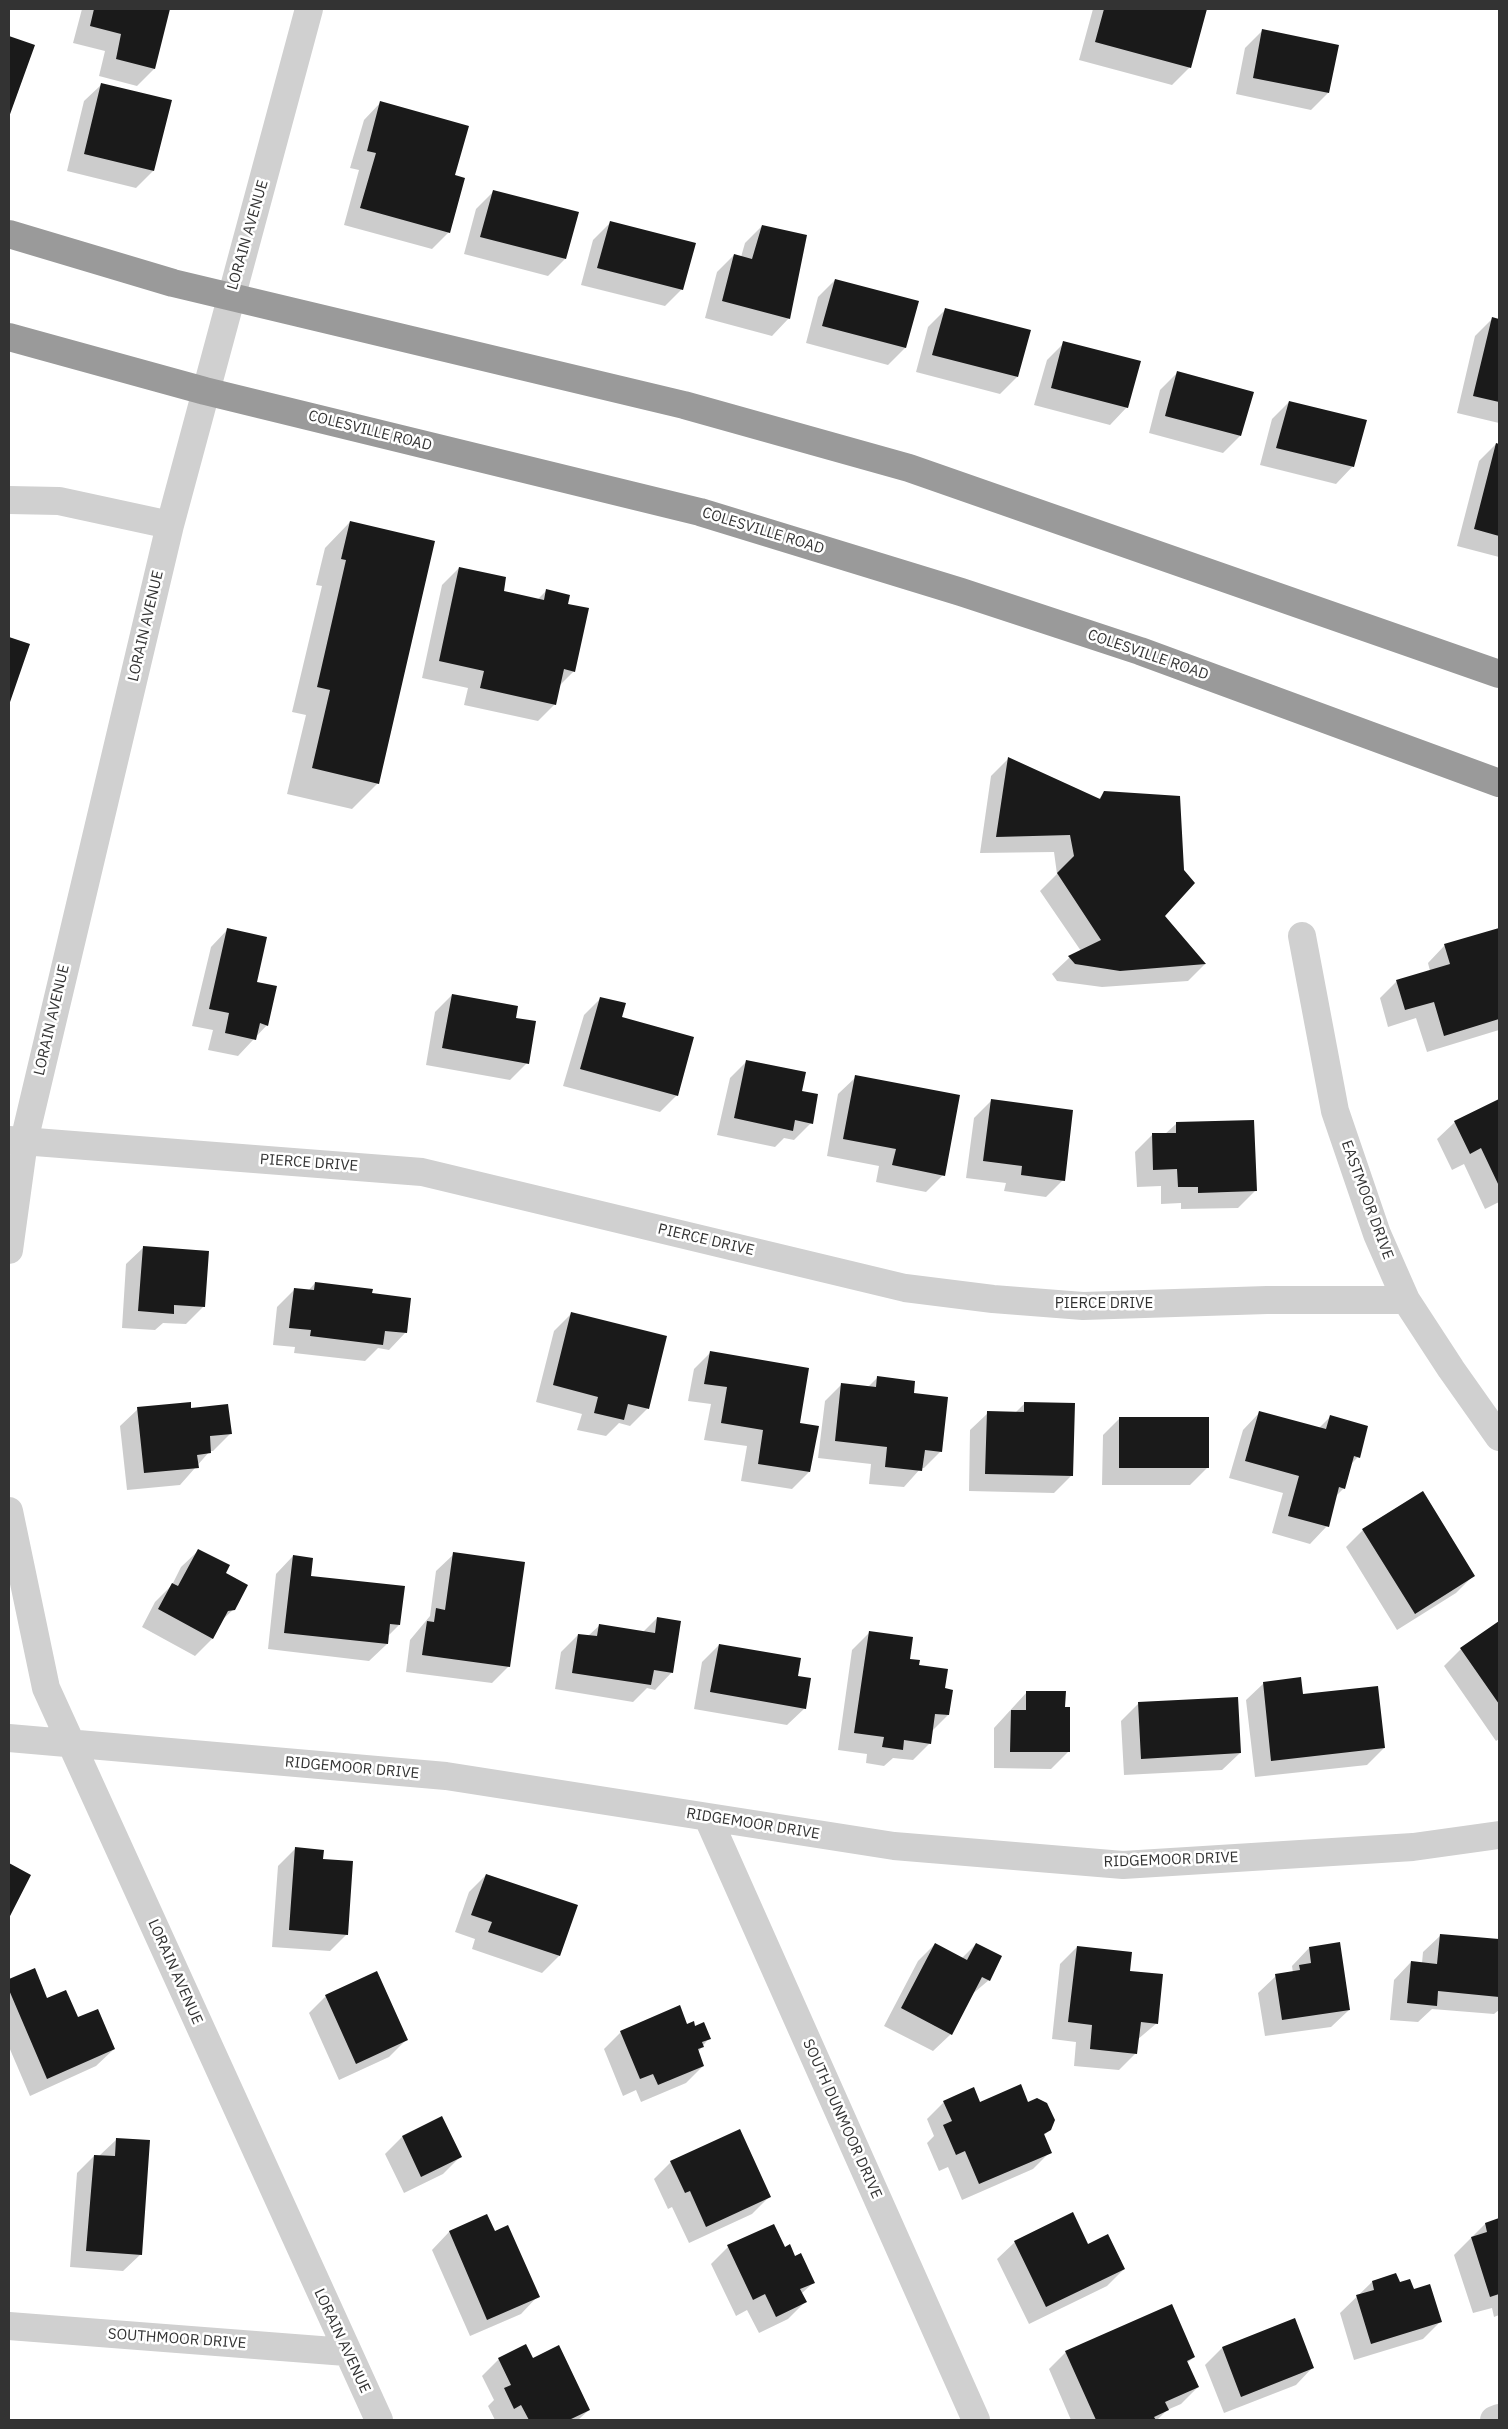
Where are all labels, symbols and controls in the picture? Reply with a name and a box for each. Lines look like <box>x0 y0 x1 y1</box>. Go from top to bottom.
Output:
street label: LORAIN AVENUE <box>224 178 272 292</box>
street label: COLESVILLE ROAD <box>306 407 434 455</box>
street label: COLESVILLE ROAD <box>700 504 826 558</box>
street label: LORAIN AVENUE <box>124 569 168 683</box>
street label: COLESVILLE ROAD <box>1085 626 1211 684</box>
street label: LORAIN AVENUE <box>30 963 74 1077</box>
street label: EASTMOOR DRIVE <box>1337 1138 1397 1262</box>
street label: PIERCE DRIVE <box>259 1151 359 1175</box>
street label: PIERCE DRIVE <box>656 1220 756 1260</box>
street label: PIERCE DRIVE <box>1055 1295 1153 1313</box>
street label: RIDGEMOOR DRIVE <box>284 1753 420 1783</box>
street label: RIDGEMOOR DRIVE <box>685 1805 821 1843</box>
street label: RIDGEMOOR DRIVE <box>1103 1849 1239 1871</box>
street label: LORAIN AVENUE <box>144 1917 206 2027</box>
street label: SOUTH DUNMOOR DRIVE <box>799 2036 885 2202</box>
street label: LORAIN AVENUE <box>310 2286 374 2396</box>
street label: SOUTHMOOR DRIVE <box>107 2325 247 2353</box>

